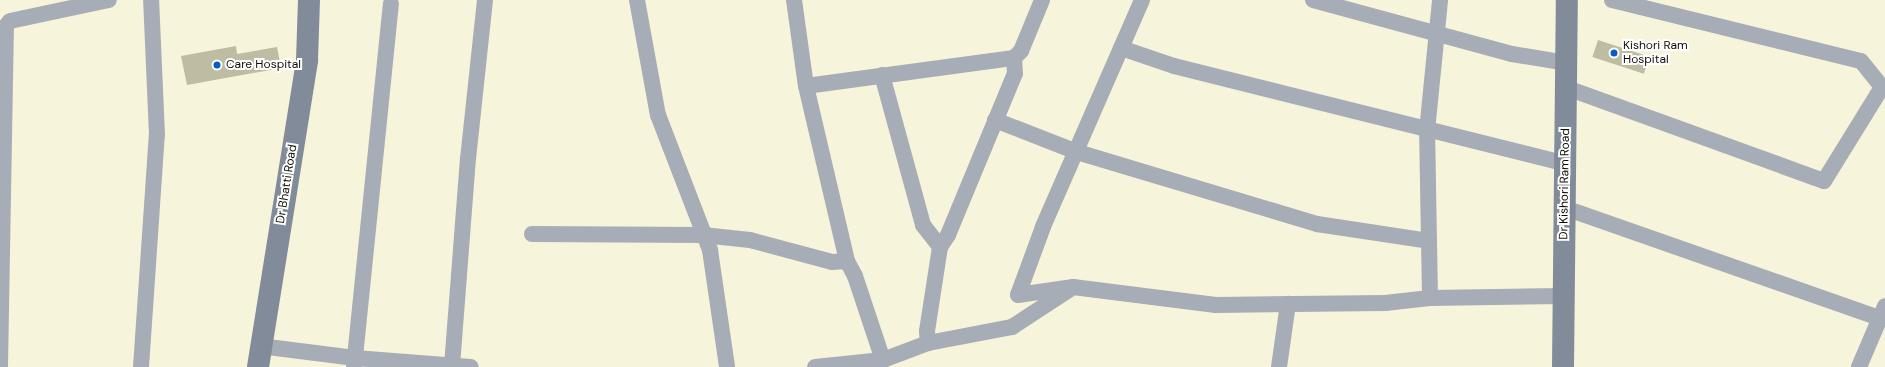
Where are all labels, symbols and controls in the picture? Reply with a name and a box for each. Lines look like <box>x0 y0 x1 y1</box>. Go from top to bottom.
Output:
place label: Kishori Ram Hospital <box>1623 39 1688 67</box>
marker: Kishori Ram Hospital <box>1608 47 1620 59</box>
place label: Care Hospital <box>226 58 301 72</box>
marker: Care Hospital <box>211 59 223 71</box>
street label: Dr Kishori Ram Road <box>1557 128 1573 240</box>
street label: Dr Bhatti Road <box>274 143 300 225</box>

